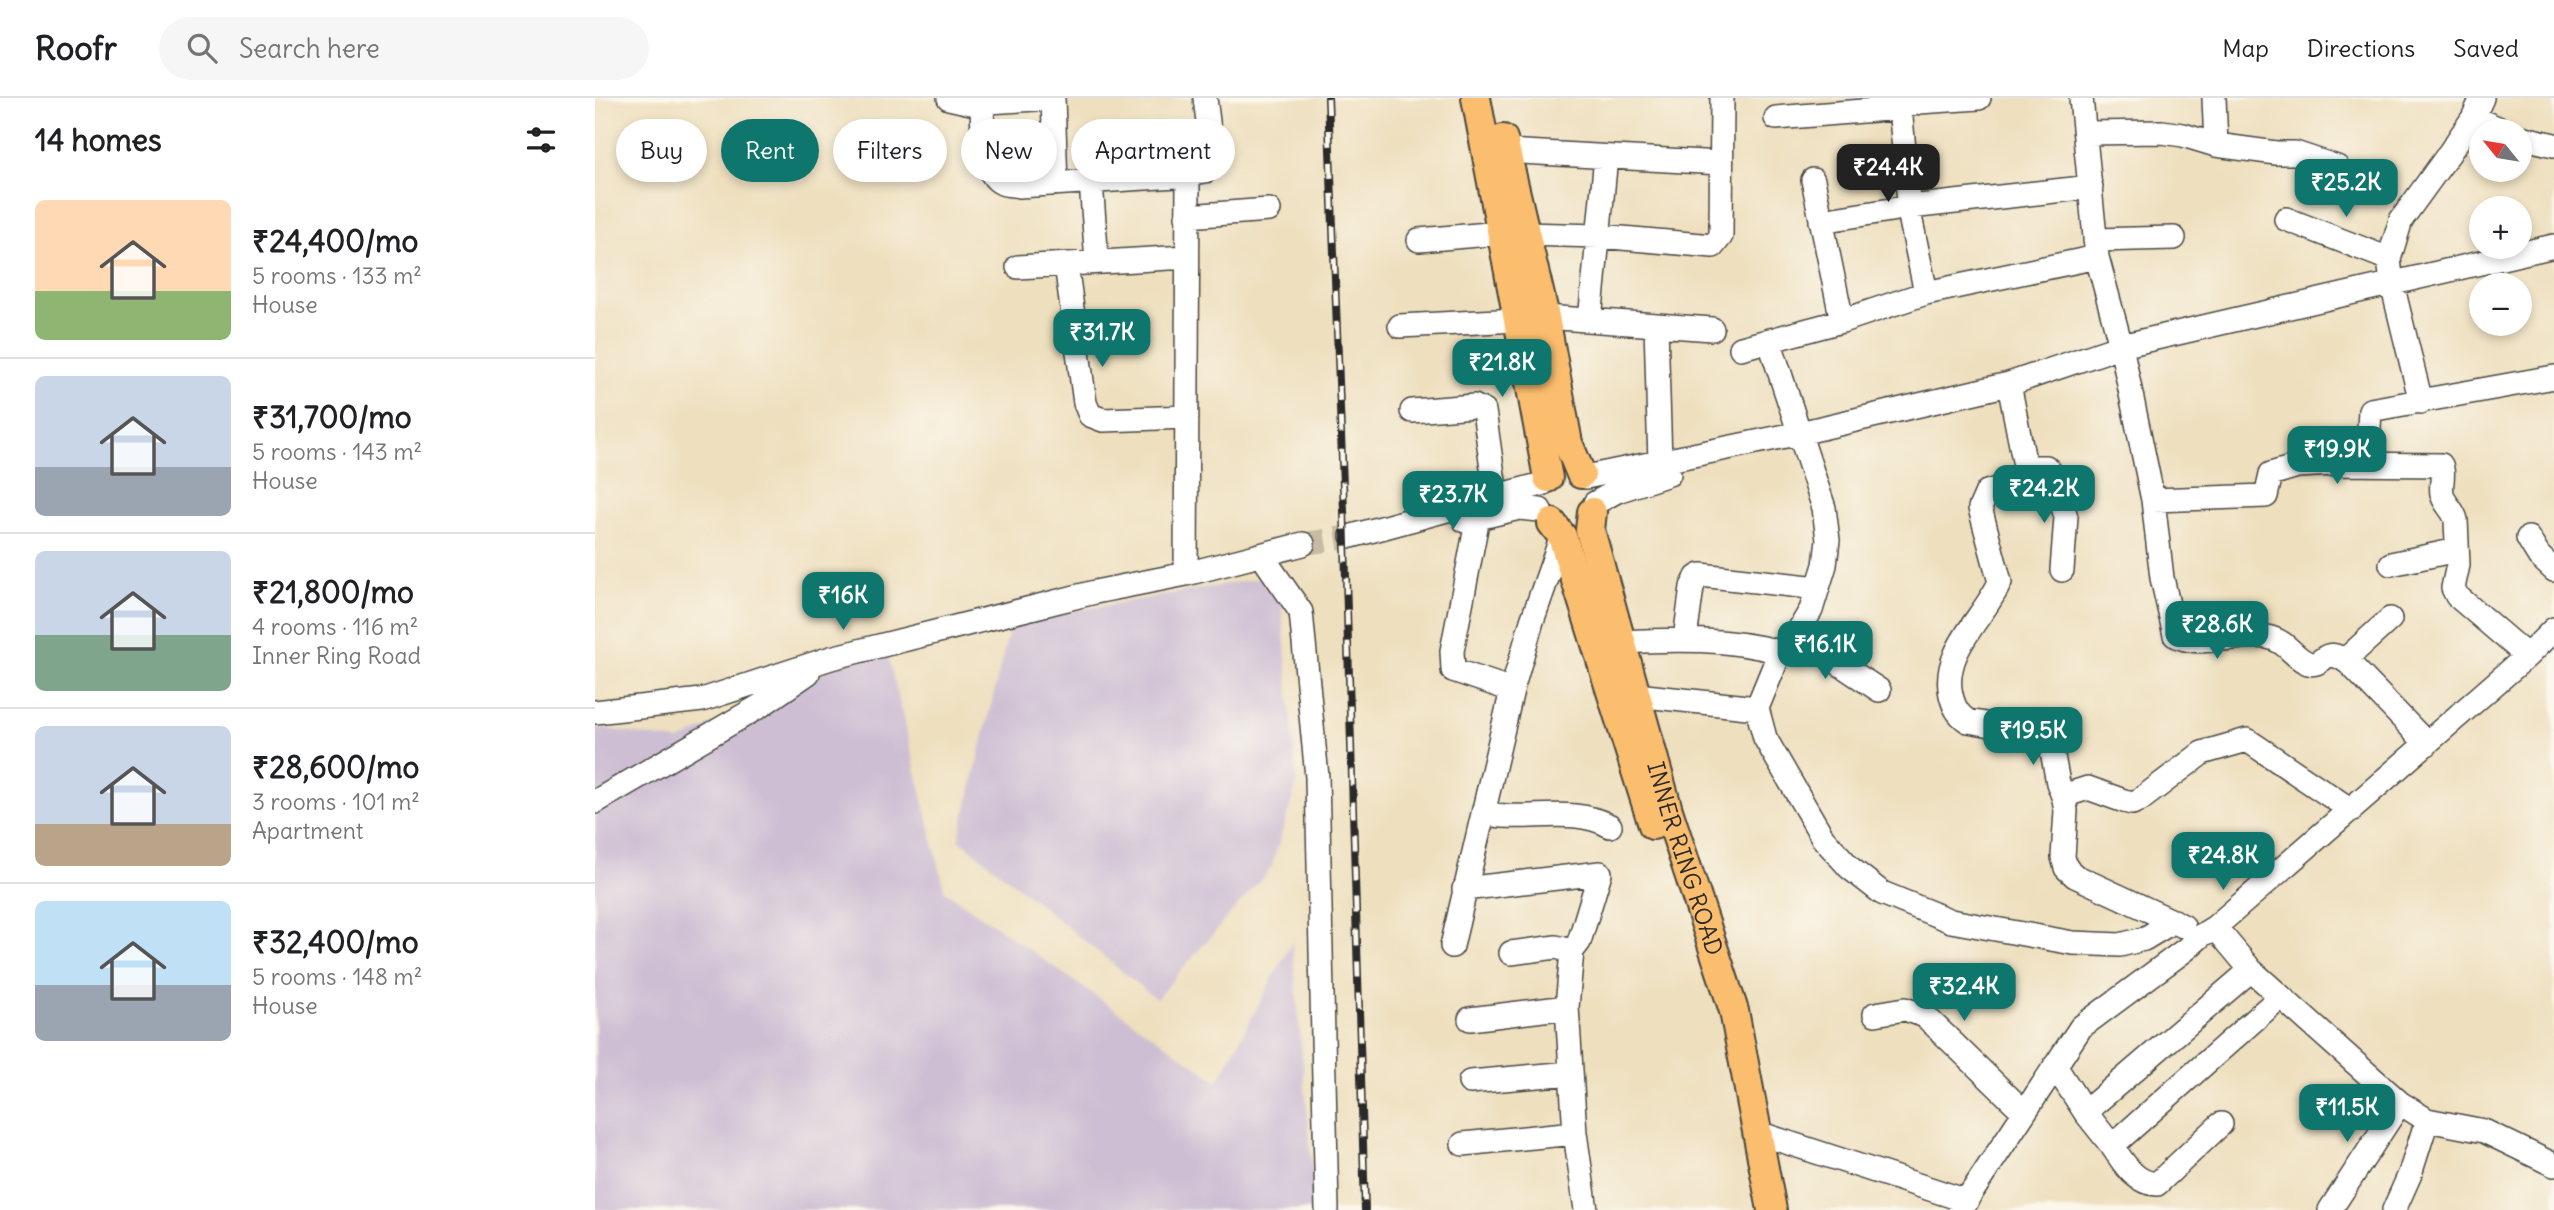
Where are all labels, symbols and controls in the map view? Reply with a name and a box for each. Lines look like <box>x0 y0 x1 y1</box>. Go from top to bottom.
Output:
search box <box>159 17 649 80</box>
text: Roofr <box>35 27 117 69</box>
icon: search <box>183 29 221 67</box>
text: Search here <box>239 32 380 65</box>
text: Map <box>2222 33 2269 63</box>
text: Directions <box>2307 33 2415 63</box>
text: Saved <box>2453 33 2519 63</box>
chip: Buy <box>616 119 707 182</box>
chip: Rent <box>721 119 819 182</box>
chip: Filters <box>833 119 947 182</box>
chip: New <box>961 119 1057 182</box>
chip: Apartment <box>1071 119 1235 182</box>
north arrow <box>2469 119 2532 182</box>
map controls <box>2469 119 2532 336</box>
text: 14 homes <box>35 121 162 159</box>
icon: filters <box>522 121 560 159</box>
pin: ₹24.4K <box>1831 144 1945 204</box>
text: ₹24.4K <box>1853 152 1923 181</box>
pin: ₹25.2K <box>2289 159 2403 219</box>
text: ₹25.2K <box>2311 167 2381 196</box>
button: + <box>2469 196 2532 259</box>
text: ₹24,400/mo <box>252 222 418 260</box>
icon: home <box>91 228 175 312</box>
text: 5 rooms · 133 m² <box>252 261 422 290</box>
button: − <box>2469 273 2532 336</box>
text: House <box>252 290 318 319</box>
pin: ₹31.7K <box>1045 310 1159 369</box>
text: ₹31.7K <box>1069 317 1135 346</box>
pin: ₹21.8K <box>1445 340 1559 399</box>
text: ₹21.8K <box>1468 347 1536 376</box>
text: ₹31,700/mo <box>252 398 412 436</box>
icon: home <box>91 404 175 488</box>
pin: ₹19.9K <box>2280 426 2394 486</box>
text: ₹19.9K <box>2303 434 2371 463</box>
text: 5 rooms · 143 m² <box>252 437 422 466</box>
text: House <box>252 466 318 495</box>
pin: ₹24.2K <box>1987 466 2101 525</box>
pin: ₹23.7K <box>1396 472 1510 531</box>
text: ₹24.2K <box>2009 473 2079 502</box>
text: ₹23.7K <box>1418 479 1488 508</box>
text: ₹21,800/mo <box>252 573 414 611</box>
pin: ₹16K <box>802 573 884 632</box>
icon: home <box>91 579 175 663</box>
text: ₹16K <box>818 580 868 609</box>
pin: ₹28.6K <box>2160 602 2274 661</box>
text: ₹28.6K <box>2181 609 2253 638</box>
text: 4 rooms · 116 m² <box>252 612 418 641</box>
pin: ₹16.1K <box>1768 622 1882 681</box>
text: ₹16.1K <box>1794 629 1856 658</box>
text: Inner Ring Road <box>252 641 421 670</box>
pin: ₹19.5K <box>1976 708 2090 767</box>
text: ₹19.5K <box>1999 715 2067 744</box>
text: ₹28,600/mo <box>252 748 419 786</box>
icon: home <box>91 754 175 838</box>
street label: INNER RING ROAD <box>1641 758 1730 959</box>
text: 3 rooms · 101 m² <box>252 787 420 816</box>
text: Apartment <box>252 816 364 845</box>
pin: ₹24.8K <box>2166 832 2280 892</box>
text: ₹24.8K <box>2188 840 2258 869</box>
text: ₹32,400/mo <box>252 923 419 961</box>
icon: home <box>91 929 175 1013</box>
text: 5 rooms · 148 m² <box>252 962 422 991</box>
pin: ₹32.4K <box>1907 964 2021 1023</box>
text: ₹32.4K <box>1929 971 1999 1000</box>
text: House <box>252 991 318 1020</box>
pin: ₹11.5K <box>2290 1084 2404 1144</box>
text: ₹11.5K <box>2315 1092 2379 1121</box>

